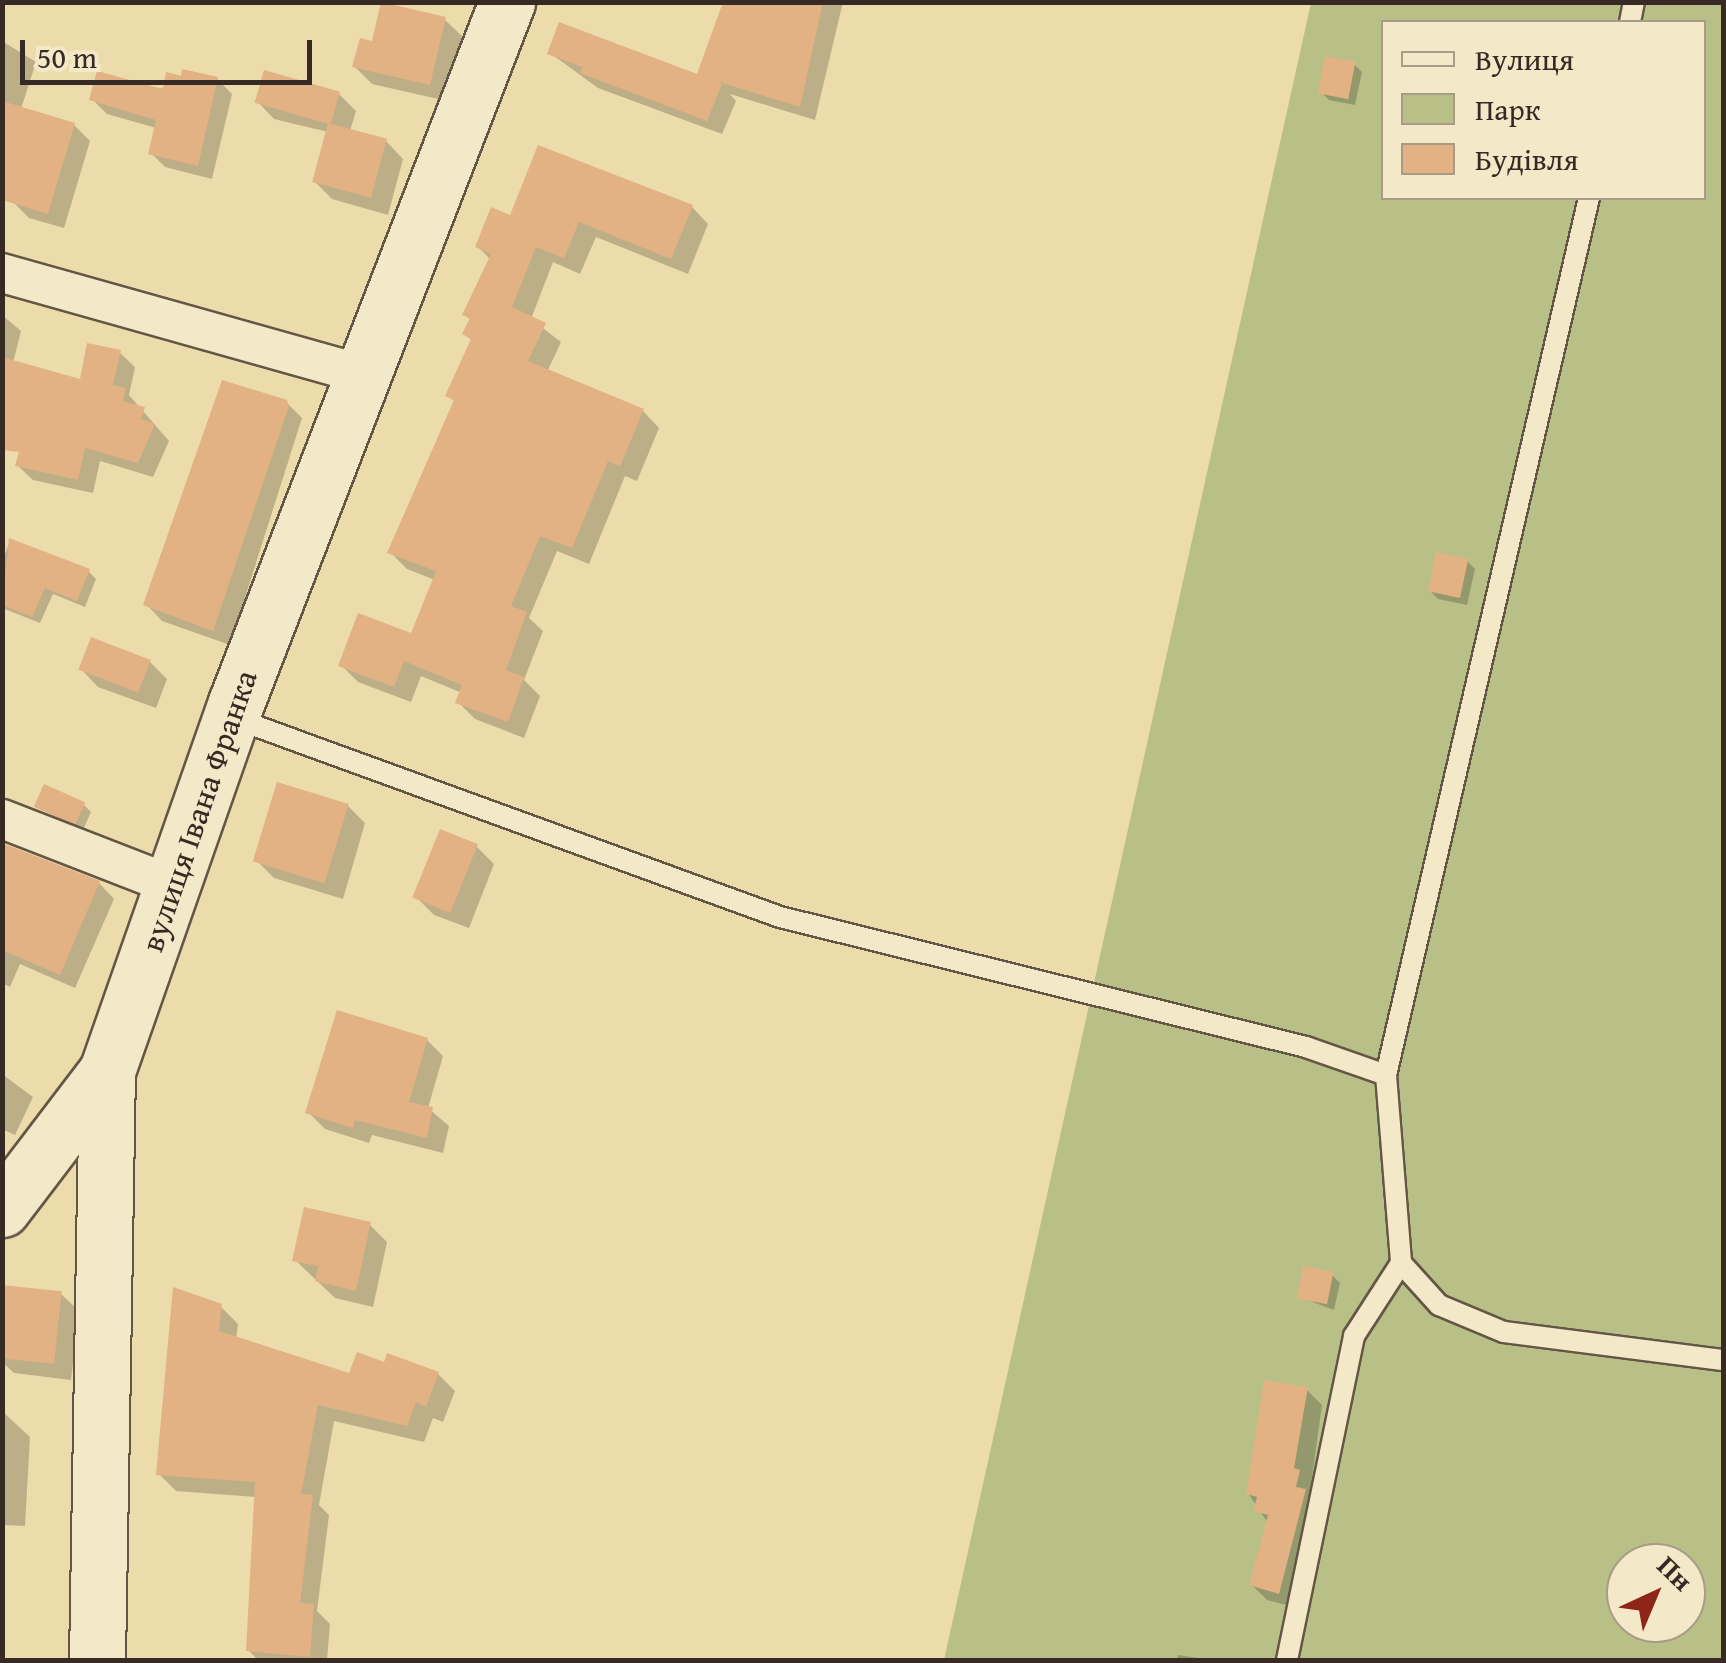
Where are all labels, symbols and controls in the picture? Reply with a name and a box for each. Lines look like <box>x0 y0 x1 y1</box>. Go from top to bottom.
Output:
scale bar <box>25 20 318 82</box>
legend <box>1381 20 1706 200</box>
text: 50 m <box>37 35 97 79</box>
text: Вулиця <box>1475 37 1574 81</box>
text: Парк <box>1475 87 1541 131</box>
text: Будівля <box>1475 137 1578 181</box>
street label: вулиця Івана Франка <box>133 665 265 957</box>
north arrow <box>1606 1543 1706 1643</box>
text: Пн <box>1649 1545 1703 1600</box>

